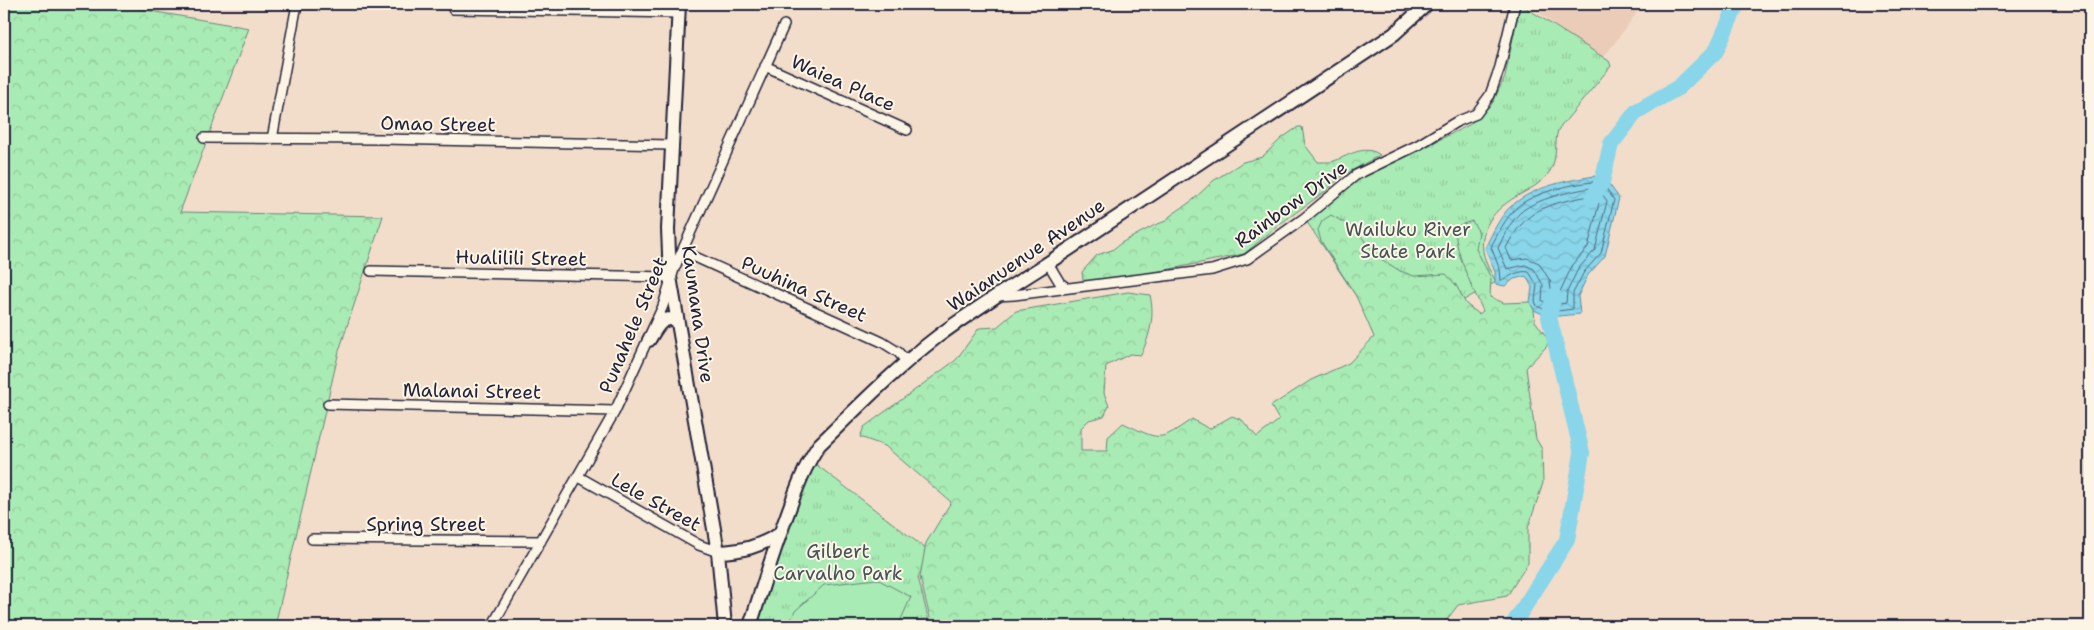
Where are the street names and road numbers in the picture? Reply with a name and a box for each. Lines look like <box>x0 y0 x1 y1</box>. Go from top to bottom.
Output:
street label: Waiea Place <box>787 49 899 117</box>
street label: Omao Street <box>380 110 496 138</box>
street label: Rainbow Drive <box>1230 155 1352 253</box>
street label: Waianuenue Avenue <box>942 193 1110 317</box>
street label: Kaumana Drive <box>676 243 720 385</box>
street label: Hualilili Street <box>455 244 587 272</box>
street label: Puuhina Street <box>737 250 871 328</box>
street label: Punahele Street <box>593 253 673 397</box>
street label: Malanai Street <box>403 377 541 405</box>
street label: Lele Street <box>607 467 705 537</box>
street label: Spring Street <box>366 512 486 537</box>

